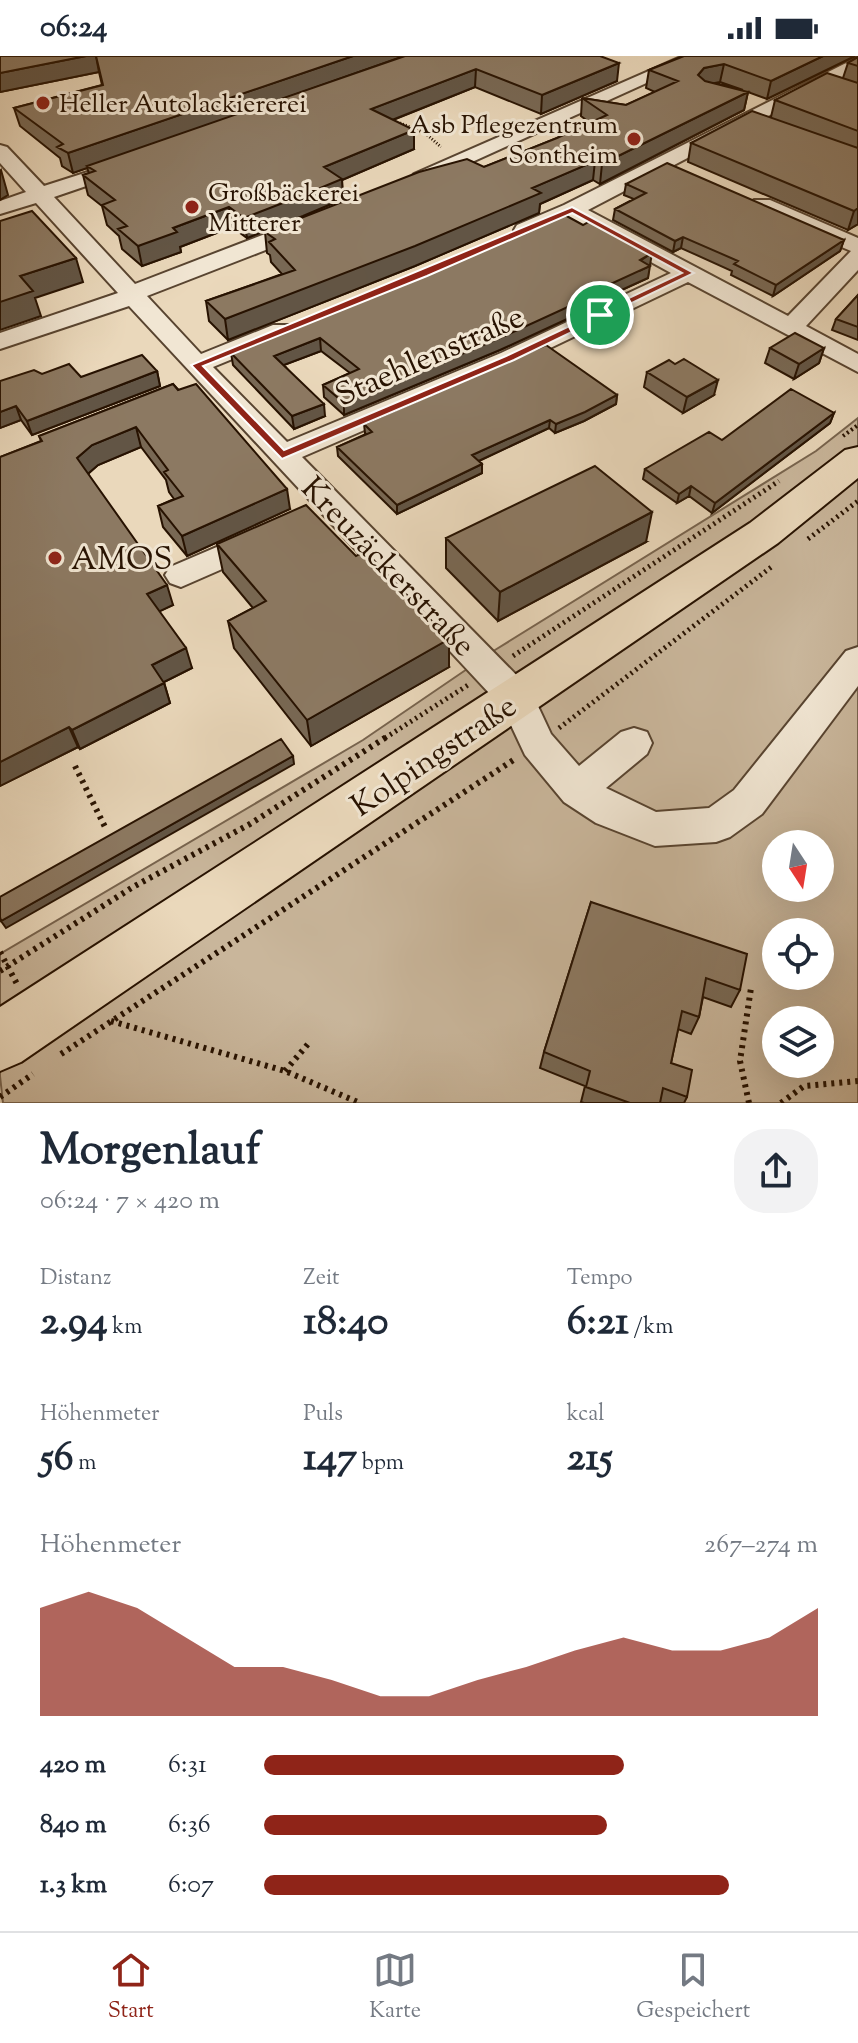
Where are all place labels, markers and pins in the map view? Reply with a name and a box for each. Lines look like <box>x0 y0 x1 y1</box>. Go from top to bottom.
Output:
place label: Heller Autolackiererei <box>59 87 307 124</box>
marker: Heller Autolackiererei <box>34 94 52 112</box>
place label: Asb Pflegezentrum Sontheim <box>410 108 618 175</box>
marker: Asb Pflegezentrum Sontheim <box>625 130 643 148</box>
place label: Großbäckerei Mitterer <box>208 176 359 243</box>
marker: Großbäckerei Mitterer <box>183 198 201 216</box>
pin <box>566 281 634 349</box>
place label: AMOS <box>71 538 172 584</box>
marker: AMOS <box>46 549 64 567</box>

